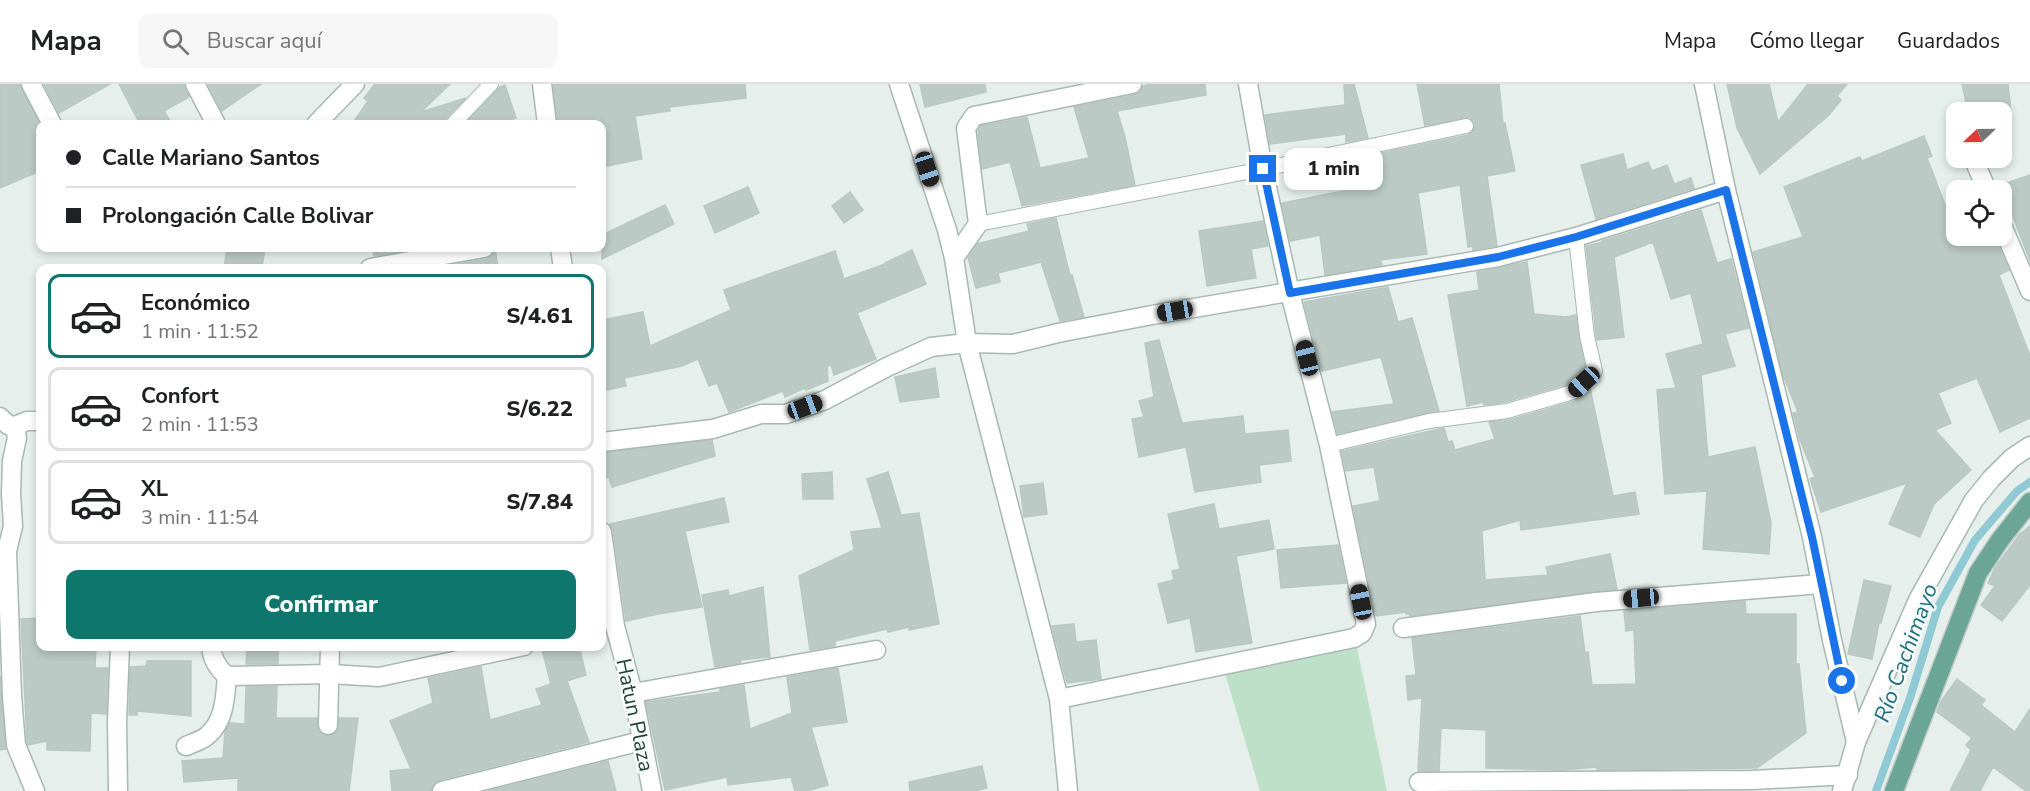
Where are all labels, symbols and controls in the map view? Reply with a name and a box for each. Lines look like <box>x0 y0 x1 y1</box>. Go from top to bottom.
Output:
search box <box>138 14 558 68</box>
text: Mapa <box>30 22 102 60</box>
icon: search <box>159 25 192 58</box>
text: Buscar aquí <box>207 26 322 56</box>
text: Mapa <box>1664 27 1716 55</box>
text: Cómo llegar <box>1749 27 1864 55</box>
text: Guardados <box>1897 27 2000 55</box>
north arrow <box>1946 102 2012 168</box>
map controls <box>1946 102 2012 246</box>
text: Calle Mariano Santos <box>102 143 320 173</box>
callout: 1 min <box>1284 148 1383 190</box>
car <box>913 149 941 189</box>
route end <box>1249 155 1276 182</box>
text: 1 min <box>1307 155 1360 182</box>
button: locate <box>1946 180 2012 246</box>
text: Prolongación Calle Bolivar <box>102 201 373 231</box>
text: Económico <box>141 288 250 318</box>
icon: car <box>69 289 123 343</box>
car <box>1156 299 1194 323</box>
text: S/4.61 <box>506 301 573 331</box>
text: 1 min · 11:52 <box>141 318 259 345</box>
car <box>1294 338 1320 378</box>
car <box>1565 363 1603 401</box>
text: Confort <box>141 381 219 411</box>
icon: car <box>69 382 123 436</box>
car <box>785 392 825 422</box>
text: S/6.22 <box>506 394 573 424</box>
text: 2 min · 11:53 <box>141 411 259 438</box>
text: XL <box>141 474 168 504</box>
icon: car <box>69 475 123 529</box>
text: S/7.84 <box>506 487 573 517</box>
text: 3 min · 11:54 <box>141 504 259 531</box>
button: Confirmar <box>66 570 576 639</box>
water label: Río Cachimayo <box>1867 580 1945 726</box>
car <box>1349 583 1373 621</box>
car <box>1622 587 1660 609</box>
street label: Hatun Plaza <box>609 656 661 774</box>
route start <box>1828 667 1855 694</box>

